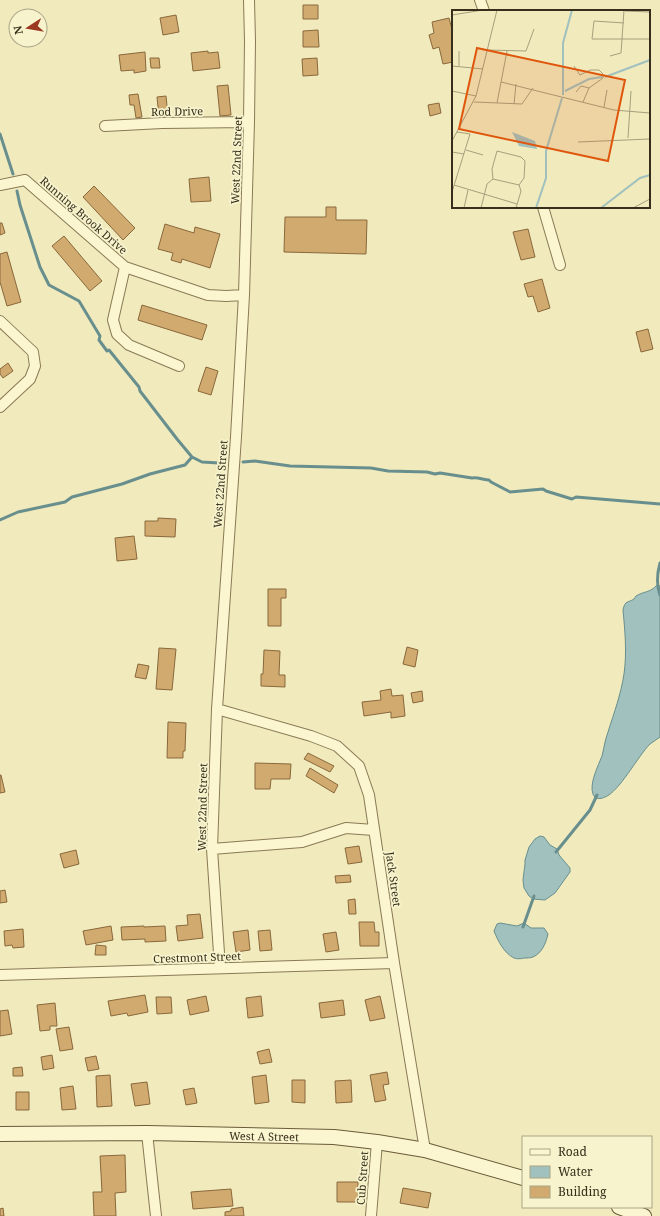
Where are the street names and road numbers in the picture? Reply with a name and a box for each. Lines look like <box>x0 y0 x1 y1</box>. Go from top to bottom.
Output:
street label: Rod Drive <box>151 103 203 119</box>
street label: West 22nd Street <box>227 116 245 204</box>
street label: Running Brook Drive <box>37 173 131 257</box>
street label: West 22nd Street <box>209 439 231 528</box>
street label: West 22nd Street <box>194 763 210 851</box>
street label: Jack Street <box>383 849 405 908</box>
street label: Crestmont Street <box>153 948 241 966</box>
street label: West A Street <box>229 1127 299 1144</box>
street label: Cub Street <box>353 1150 371 1205</box>

